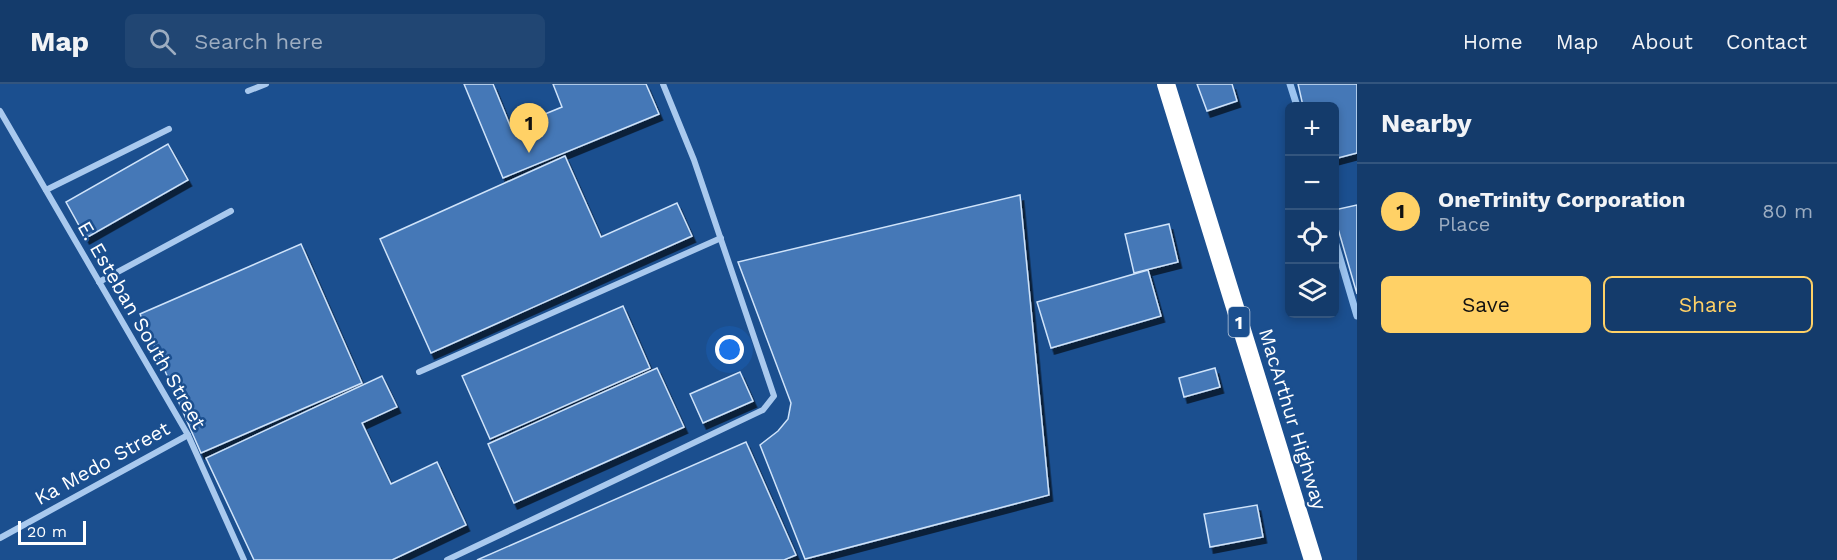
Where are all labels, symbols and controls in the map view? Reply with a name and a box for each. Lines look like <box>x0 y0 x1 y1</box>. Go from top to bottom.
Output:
search box <box>125 14 545 68</box>
text: Map <box>30 25 89 58</box>
icon: search <box>146 25 179 58</box>
text: Search here <box>194 29 323 54</box>
text: Home <box>1463 29 1523 54</box>
text: Map <box>1556 29 1599 54</box>
text: About <box>1632 29 1693 54</box>
text: Contact <box>1726 29 1807 54</box>
map controls <box>1285 102 1339 318</box>
button: + <box>1285 102 1339 156</box>
pin: 1 <box>510 104 548 153</box>
text: Nearby <box>1381 108 1472 138</box>
button: − <box>1285 156 1339 210</box>
text: OneTrinity Corporation <box>1438 187 1685 212</box>
text: 1 <box>1396 199 1405 223</box>
text: 80 m <box>1762 199 1813 223</box>
button: locate <box>1285 210 1339 264</box>
text: Place <box>1438 212 1490 236</box>
street label: E. Esteban South Street <box>73 217 212 434</box>
button: layers <box>1285 264 1339 318</box>
button: Save <box>1381 276 1591 333</box>
button: Share <box>1603 276 1813 333</box>
road number: 1 <box>1228 307 1250 337</box>
street label: MacArthur Highway <box>1254 325 1332 513</box>
your location <box>715 335 744 364</box>
street label: Ka Medo Street <box>30 416 174 510</box>
scale bar <box>18 518 86 546</box>
text: 20 m <box>27 522 67 541</box>

